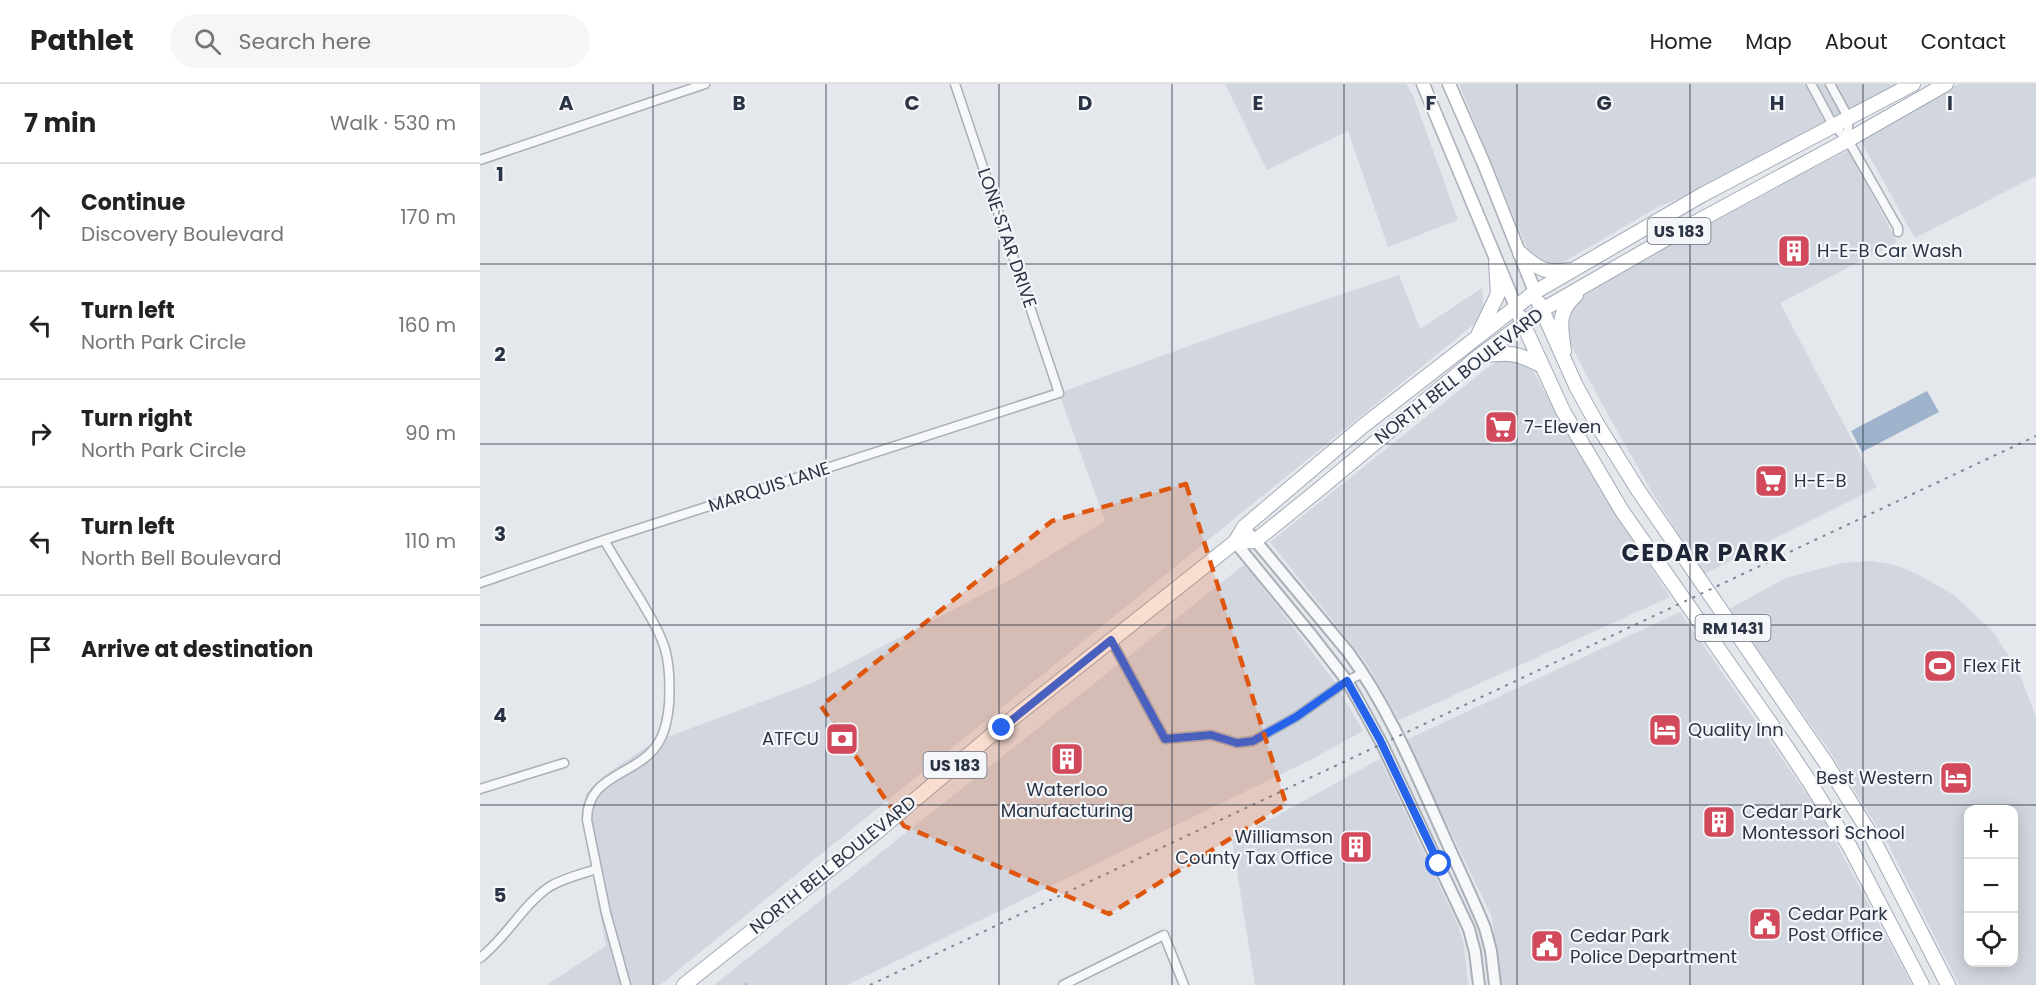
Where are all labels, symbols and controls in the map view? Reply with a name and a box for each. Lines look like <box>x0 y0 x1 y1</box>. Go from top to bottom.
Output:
search box <box>170 14 590 68</box>
text: Pathlet <box>30 21 134 60</box>
icon: search <box>191 25 224 58</box>
text: Search here <box>239 26 371 57</box>
text: Home <box>1650 27 1712 56</box>
text: Map <box>1745 27 1792 56</box>
text: About <box>1825 27 1888 56</box>
text: Contact <box>1921 27 2006 56</box>
text: A <box>559 89 574 117</box>
text: B <box>732 89 746 117</box>
text: C <box>904 89 920 117</box>
text: D <box>1078 89 1092 117</box>
text: E <box>1253 89 1263 117</box>
text: F <box>1426 89 1437 117</box>
text: G <box>1596 89 1612 117</box>
text: H <box>1770 89 1784 117</box>
text: I <box>1947 89 1953 117</box>
text: 7 min <box>24 105 96 141</box>
text: Walk · 530 m <box>330 109 456 137</box>
text: 1 <box>496 160 504 188</box>
street label: LONE STAR DRIVE <box>972 165 1043 311</box>
text: Continue <box>81 187 185 218</box>
icon: ahead <box>24 201 57 234</box>
text: 170 m <box>400 203 456 231</box>
road number: US 183 <box>1648 218 1710 244</box>
text: Discovery Boulevard <box>81 220 284 248</box>
building icon: H-E-B Car Wash <box>1776 233 1812 269</box>
place label: H-E-B Car Wash <box>1817 238 1963 263</box>
text: Turn left <box>81 295 175 326</box>
street label: NORTH BELL BOULEVARD <box>1369 302 1548 449</box>
icon: left <box>24 309 57 342</box>
text: 160 m <box>398 311 456 339</box>
text: North Park Circle <box>81 328 246 356</box>
text: 2 <box>494 340 506 368</box>
text: Turn right <box>81 403 192 434</box>
supermarket icon: 7-Eleven <box>1483 409 1519 445</box>
place label: 7-Eleven <box>1524 414 1601 439</box>
icon: right <box>24 417 57 450</box>
text: 90 m <box>405 419 456 447</box>
text: North Park Circle <box>81 436 246 464</box>
street label: MARQUIS LANE <box>705 455 833 518</box>
supermarket icon: H-E-B <box>1753 463 1789 499</box>
place label: H-E-B <box>1794 468 1847 493</box>
text: Turn left <box>81 511 175 542</box>
text: 3 <box>494 520 506 548</box>
icon: left <box>24 525 57 558</box>
text: 110 m <box>405 527 456 555</box>
district label: CEDAR PARK <box>1621 536 1789 569</box>
text: North Bell Boulevard <box>81 544 281 572</box>
road number: RM 1431 <box>1696 615 1770 641</box>
icon: arrive <box>24 633 57 666</box>
text: Arrive at destination <box>81 634 313 665</box>
sports icon: Flex Fit <box>1922 648 1958 684</box>
place label: Flex Fit <box>1963 653 2021 678</box>
text: 4 <box>493 701 507 729</box>
hotel icon: Quality Inn <box>1647 712 1683 748</box>
route end <box>988 714 1014 740</box>
place label: Quality Inn <box>1688 717 1784 742</box>
bank icon: ATFCU <box>824 721 860 757</box>
place label: ATFCU <box>762 726 819 751</box>
building icon: Waterloo Manufacturing <box>1049 741 1085 777</box>
road number: US 183 <box>924 752 986 778</box>
hotel icon: Best Western <box>1938 760 1974 796</box>
place label: Best Western <box>1816 765 1933 790</box>
place label: Waterloo Manufacturing <box>1001 777 1133 823</box>
street label: NORTH BELL BOULEVARD <box>744 790 921 940</box>
place label: Cedar Park Montessori School <box>1742 799 1905 845</box>
building icon: Cedar Park Montessori School <box>1701 804 1737 840</box>
map controls <box>1964 805 2018 967</box>
button: + <box>1964 805 2018 859</box>
place label: Williamson County Tax Office <box>1175 824 1333 870</box>
building icon: Williamson County Tax Office <box>1338 829 1374 865</box>
route start <box>1425 850 1451 876</box>
button: − <box>1964 859 2018 913</box>
text: 5 <box>494 881 507 909</box>
place label: Cedar Park Post Office <box>1788 901 1888 947</box>
public building icon: Cedar Park Post Office <box>1747 906 1783 942</box>
button: locate <box>1964 913 2018 967</box>
place label: Cedar Park Police Department <box>1570 923 1737 969</box>
public building icon: Cedar Park Police Department <box>1529 928 1565 964</box>

